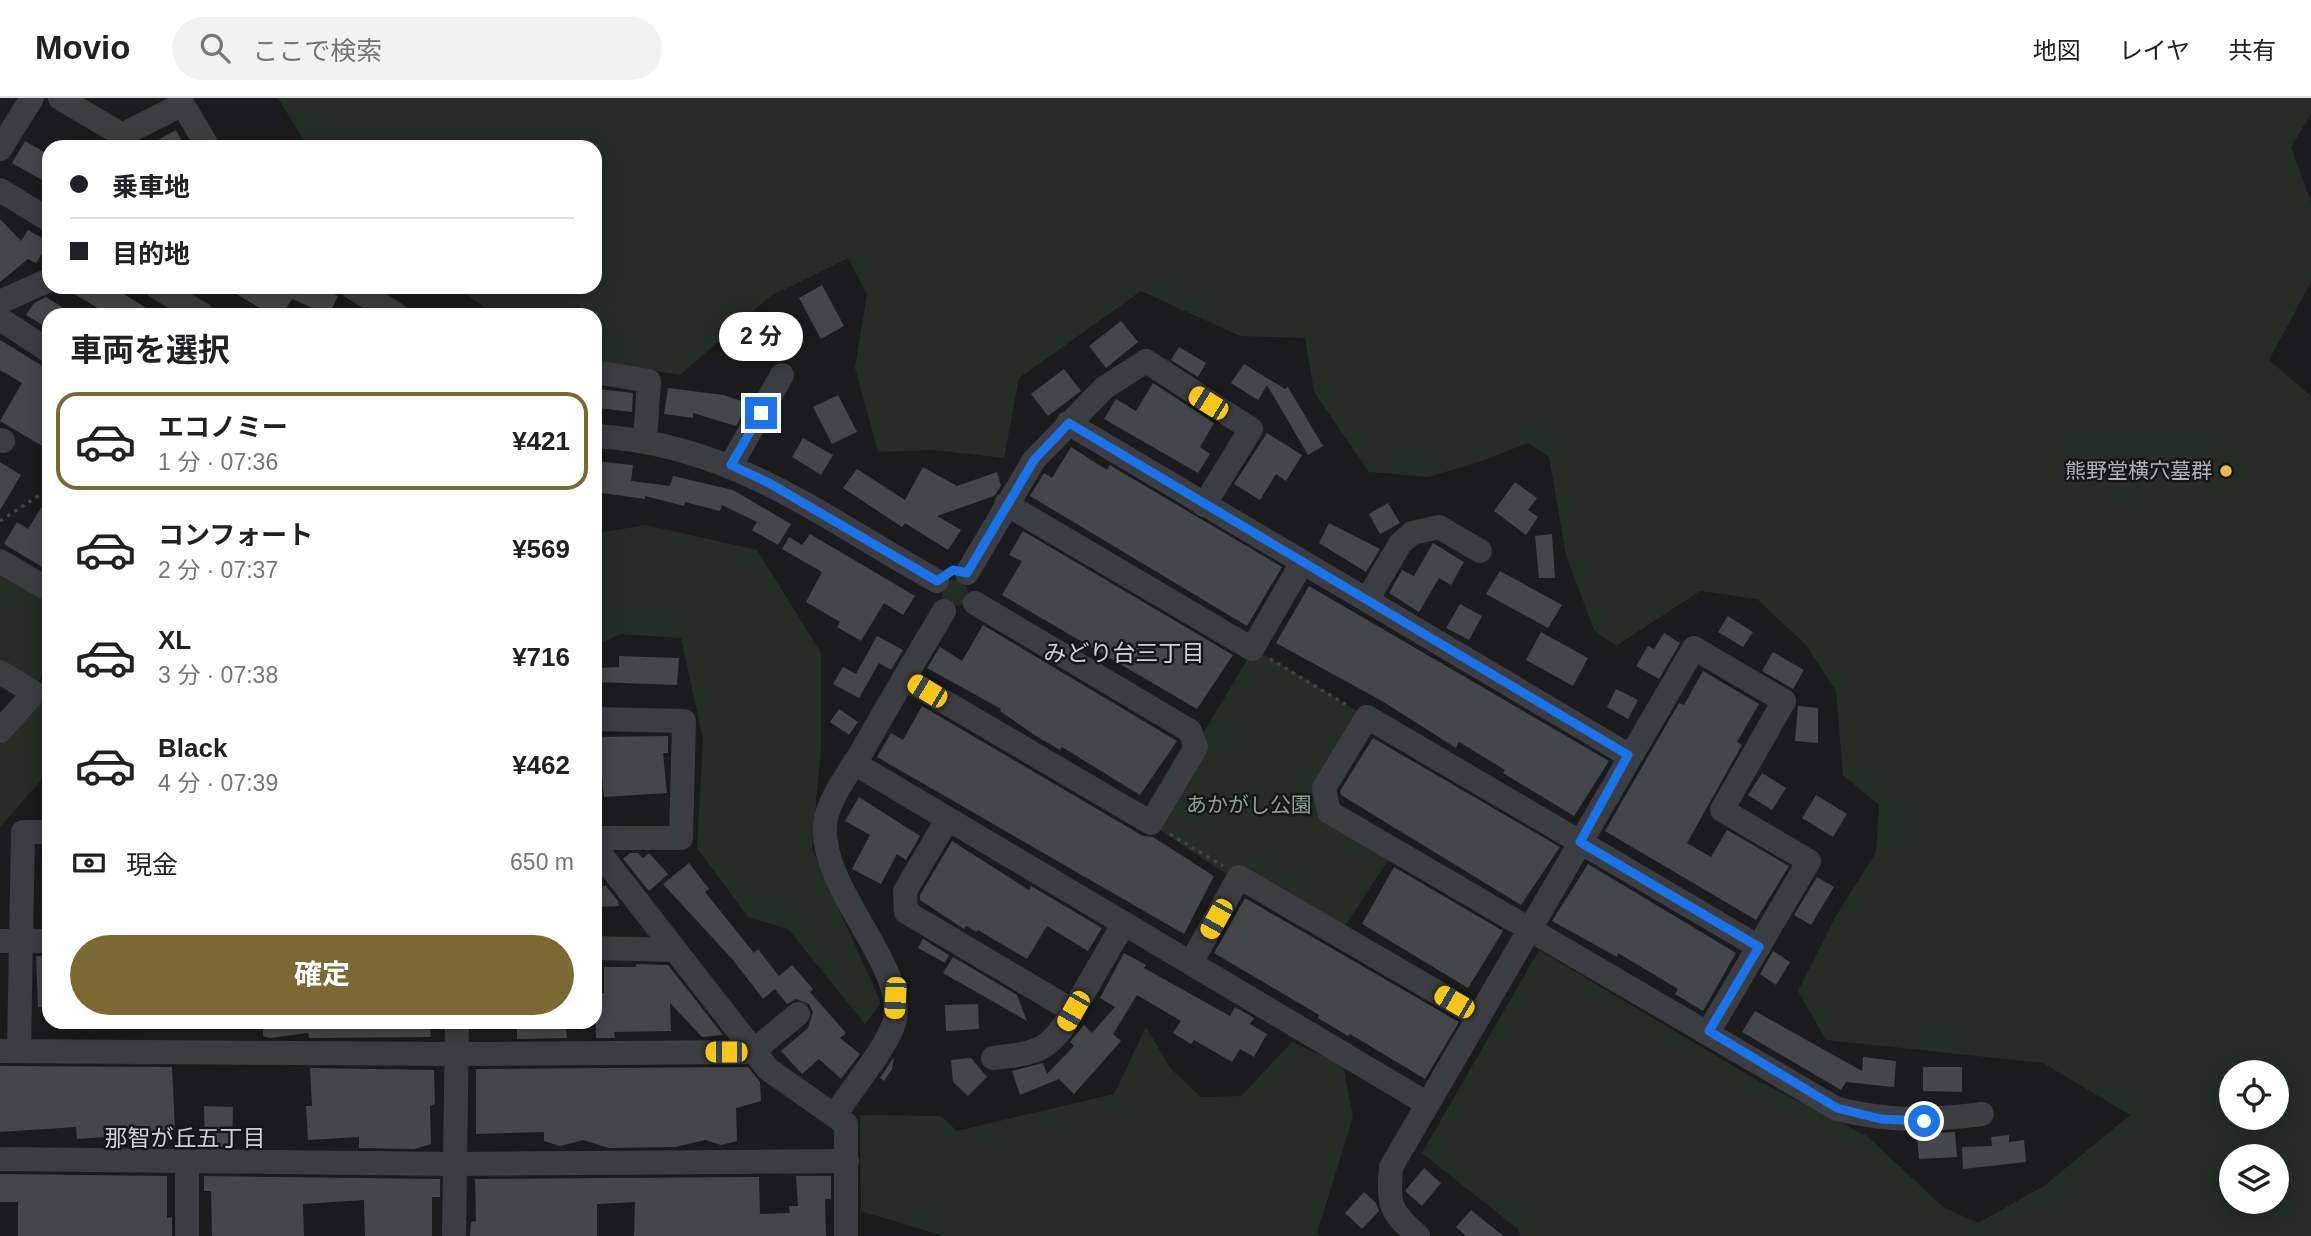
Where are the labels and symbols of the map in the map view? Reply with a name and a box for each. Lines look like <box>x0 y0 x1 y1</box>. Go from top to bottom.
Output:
callout: 2 分 <box>719 312 803 360</box>
car <box>1185 383 1232 423</box>
route end <box>745 397 777 429</box>
place label: 熊野堂横穴墓群 <box>2065 459 2212 482</box>
marker: 熊野堂横穴墓群 <box>2218 463 2234 479</box>
district label: みどり台三丁目 <box>1044 640 1205 666</box>
car <box>904 671 951 711</box>
park label: あかがし公園 <box>1186 793 1312 816</box>
car <box>1197 896 1236 942</box>
car <box>884 976 907 1020</box>
car <box>1431 982 1478 1022</box>
car <box>1054 988 1093 1034</box>
car <box>706 1042 748 1063</box>
route start <box>1908 1105 1940 1137</box>
district label: 那智が丘五丁目 <box>105 1125 266 1151</box>

